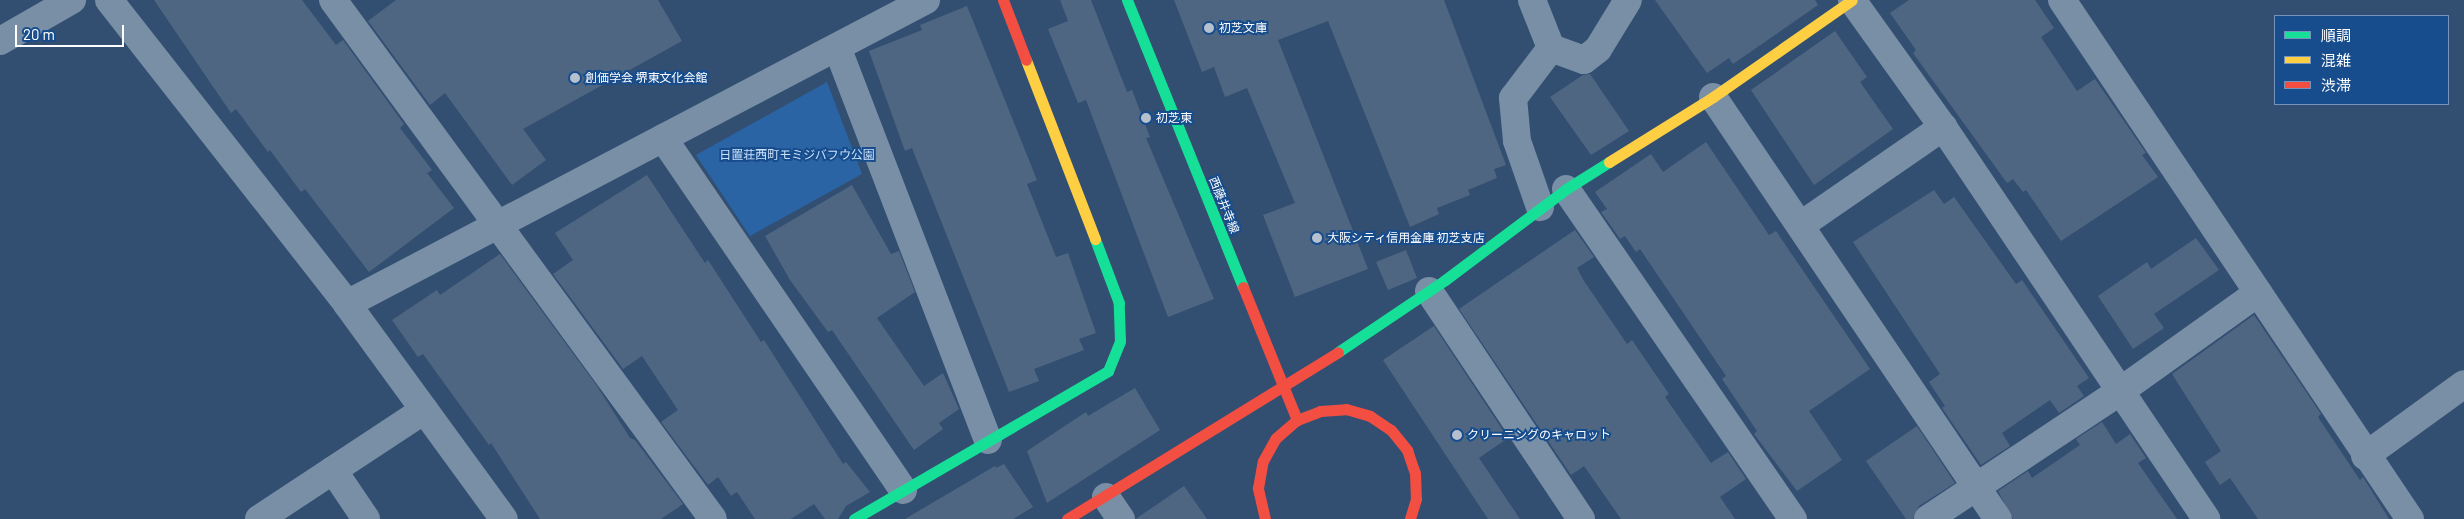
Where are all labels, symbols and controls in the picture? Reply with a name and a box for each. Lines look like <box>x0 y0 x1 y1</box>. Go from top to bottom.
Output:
scale bar <box>18 15 126 47</box>
legend <box>2274 15 2449 105</box>
place label: 初芝文庫 <box>1219 21 1267 35</box>
marker: 初芝文庫 <box>1203 22 1215 34</box>
text: 20 m <box>23 25 55 43</box>
text: 順調 <box>2321 26 2351 44</box>
text: 混雑 <box>2321 51 2351 69</box>
place label: 創価学会 堺東文化会館 <box>585 71 707 85</box>
marker: 創価学会 堺東文化会館 <box>569 72 581 84</box>
text: 渋滞 <box>2321 76 2351 94</box>
place label: 初芝東 <box>1156 111 1192 125</box>
marker: 初芝東 <box>1140 112 1152 124</box>
park label: 日置荘西町モミジバフウ公園 <box>719 148 875 162</box>
street label: 西藤井寺線 <box>1206 174 1242 236</box>
place label: 大阪シティ信用金庫 初芝支店 <box>1327 231 1485 245</box>
marker: 大阪シティ信用金庫 初芝支店 <box>1311 232 1323 244</box>
place label: クリーニングのキャロット <box>1467 428 1611 442</box>
marker: クリーニングのキャロット <box>1451 429 1463 441</box>

